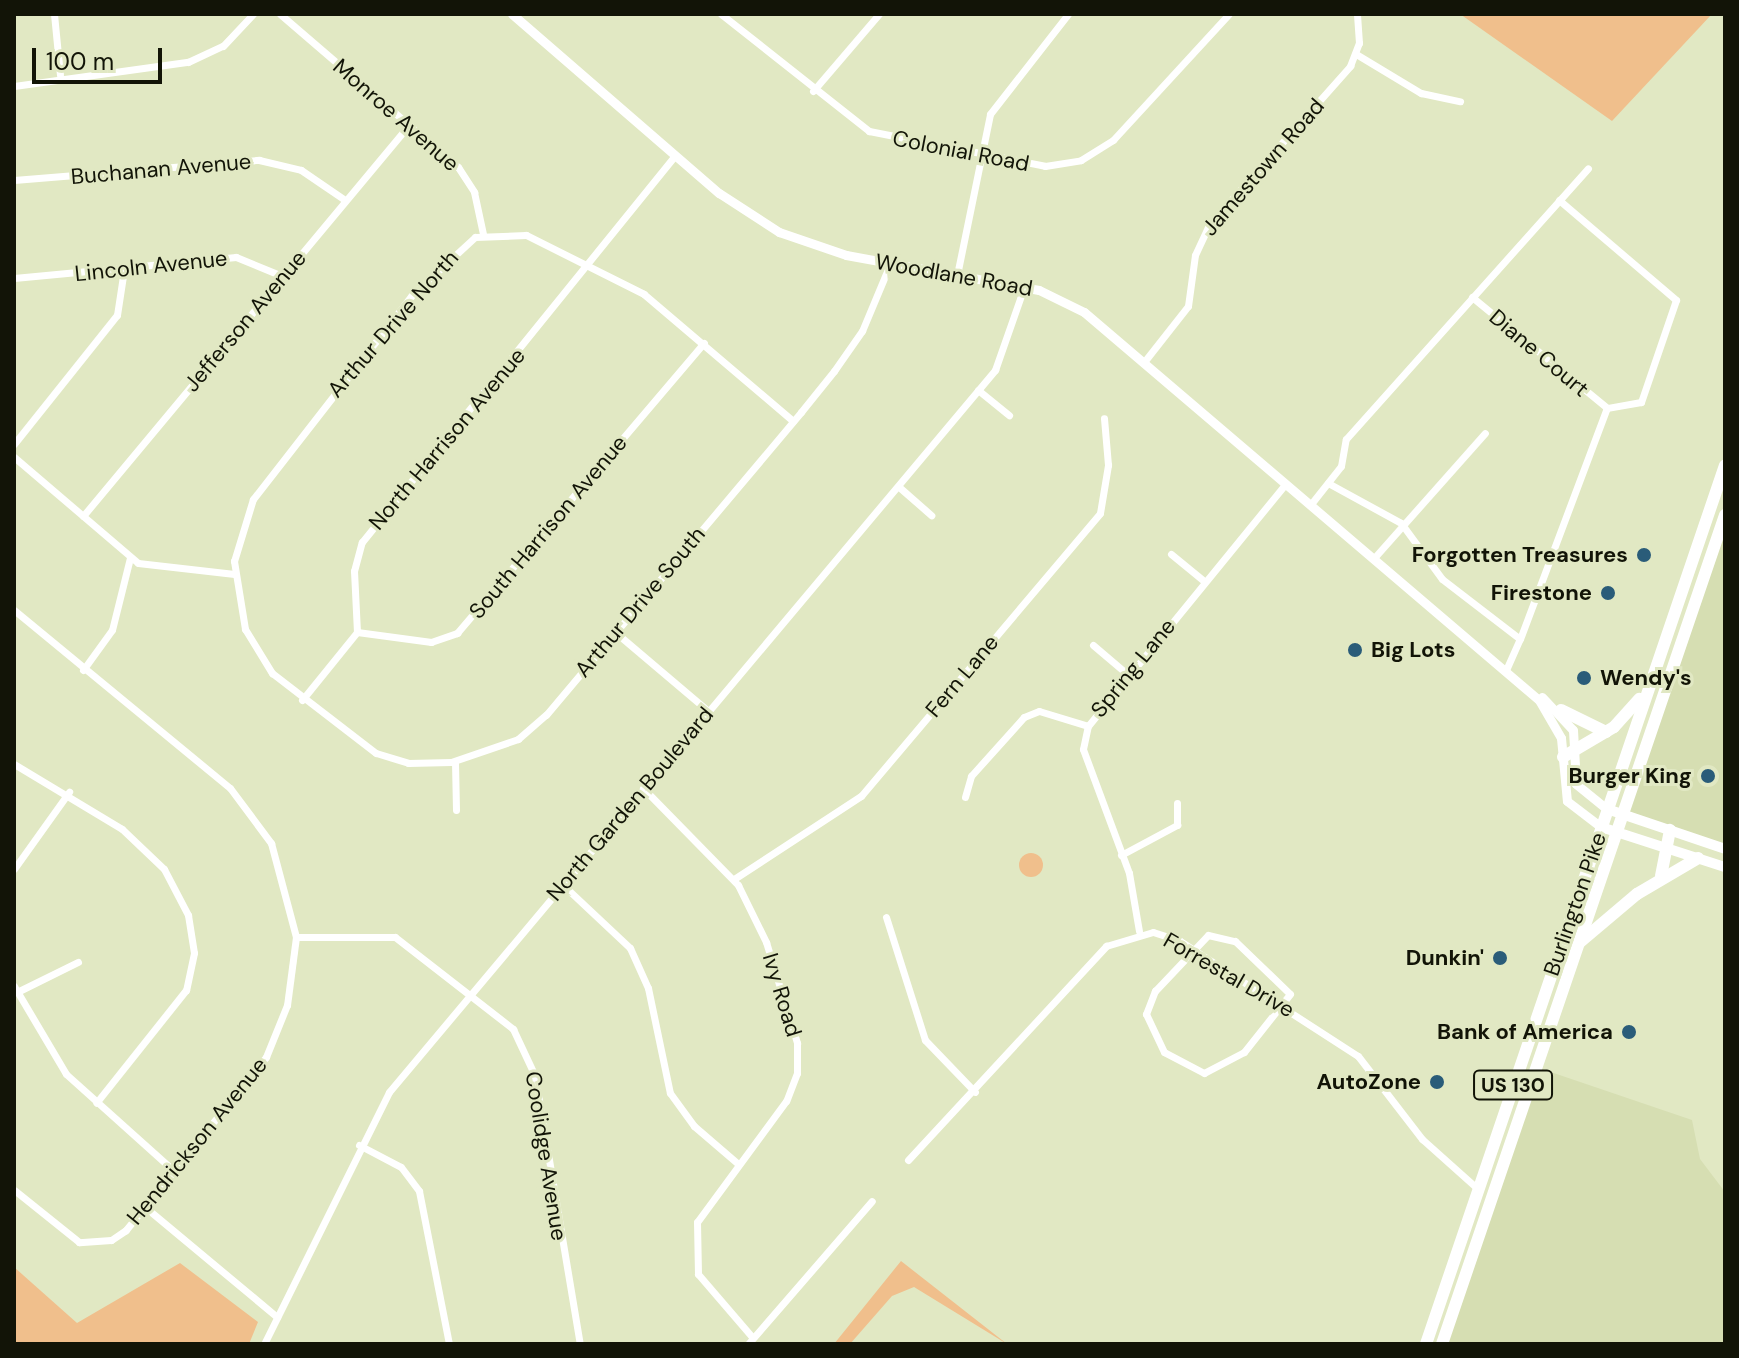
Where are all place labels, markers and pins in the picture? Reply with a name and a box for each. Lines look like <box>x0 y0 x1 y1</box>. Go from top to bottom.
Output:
place label: Forgotten Treasures <box>1412 542 1628 568</box>
marker: Forgotten Treasures <box>1635 546 1653 564</box>
place label: Firestone <box>1491 580 1592 606</box>
marker: Firestone <box>1599 584 1617 602</box>
place label: Big Lots <box>1371 637 1455 663</box>
marker: Big Lots <box>1346 641 1364 659</box>
place label: Wendy's <box>1600 665 1692 691</box>
marker: Wendy's <box>1575 669 1593 687</box>
place label: Burger King <box>1569 763 1692 789</box>
marker: Burger King <box>1699 767 1717 785</box>
place label: Dunkin' <box>1406 945 1484 971</box>
marker: Dunkin' <box>1491 949 1509 967</box>
place label: Bank of America <box>1437 1019 1613 1045</box>
marker: Bank of America <box>1620 1023 1638 1041</box>
place label: AutoZone <box>1316 1069 1421 1095</box>
marker: AutoZone <box>1428 1073 1446 1091</box>

